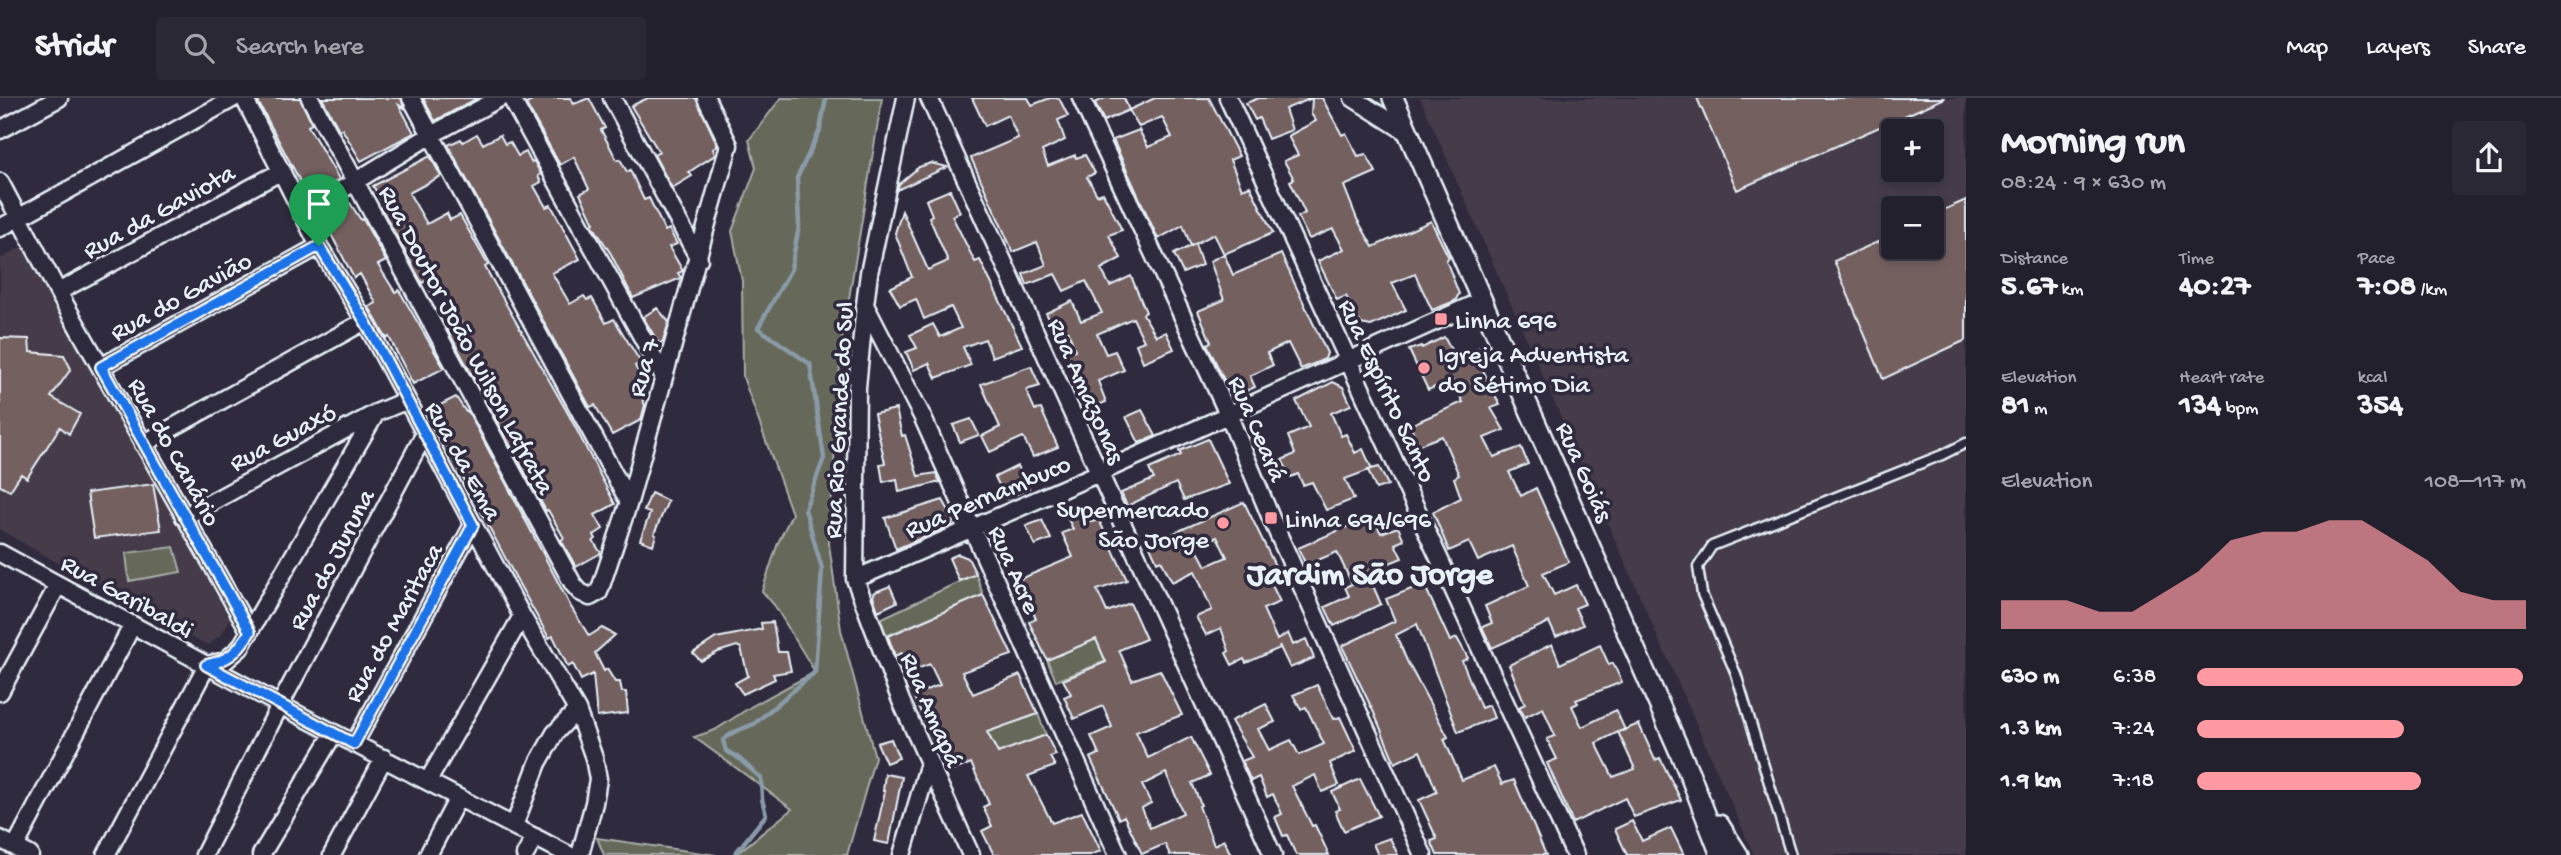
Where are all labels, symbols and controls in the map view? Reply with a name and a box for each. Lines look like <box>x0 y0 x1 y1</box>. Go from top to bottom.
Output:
search box <box>156 17 646 80</box>
text: Stridr <box>35 29 114 67</box>
icon: search <box>180 29 218 67</box>
text: Search here <box>236 33 364 64</box>
text: Map <box>2286 34 2328 63</box>
text: Layers <box>2366 34 2430 63</box>
text: Share <box>2468 34 2526 63</box>
map controls <box>1881 119 1944 259</box>
button: + <box>1881 119 1944 182</box>
button: share <box>2452 121 2526 195</box>
text: Morning run <box>2001 122 2185 166</box>
street label: Rua da Gaviota <box>79 159 243 268</box>
text: 08:24 · 9 × 630 m <box>2001 170 2166 197</box>
pin <box>289 174 349 246</box>
street label: Rua Doutor João Wilson Lafrata <box>369 181 560 502</box>
icon: arrive <box>300 185 338 223</box>
button: − <box>1881 196 1944 259</box>
street label: Rua do Gavião <box>106 247 258 351</box>
text: Distance <box>2001 248 2068 271</box>
text: Time <box>2179 248 2214 271</box>
text: Pace <box>2358 248 2395 271</box>
text: 5.67 <box>2001 271 2057 306</box>
text: 40:27 <box>2179 271 2250 306</box>
text: 7:08 <box>2358 271 2416 306</box>
text: km <box>2057 279 2083 302</box>
text: /km <box>2416 279 2447 302</box>
street label: Rua Espírito Santo <box>1329 295 1441 488</box>
street label: Rua Rio Grande do Sul <box>820 301 863 540</box>
place label: Linha 696 <box>1455 308 1557 339</box>
marker: Linha 696 <box>1433 311 1449 327</box>
street label: Rua Amazonas <box>1038 314 1130 471</box>
street label: Rua 7 <box>623 334 670 401</box>
place label: Igreja Adventista do Sétimo Dia <box>1438 342 1630 403</box>
marker: Igreja Adventista do Sétimo Dia <box>1416 360 1432 376</box>
text: Elevation <box>2001 367 2077 390</box>
text: Heart rate <box>2179 367 2264 390</box>
text: kcal <box>2358 367 2387 390</box>
street label: Rua Ceará <box>1219 372 1292 489</box>
street label: Rua do Canário <box>119 374 226 533</box>
text: 81 <box>2001 390 2030 425</box>
text: 134 <box>2179 390 2221 425</box>
text: 354 <box>2358 390 2403 425</box>
street label: Rua da Ema <box>416 397 507 528</box>
text: m <box>2030 398 2048 421</box>
text: bpm <box>2221 398 2259 421</box>
street label: Rua Guaxó <box>225 399 343 481</box>
street label: Rua Goiás <box>1546 418 1618 529</box>
street label: Rua Pernambuco <box>901 450 1076 548</box>
text: Elevation <box>2001 469 2092 496</box>
text: 108–117 m <box>2425 469 2526 496</box>
street label: Rua do Juruna <box>284 484 385 637</box>
place label: Supermercado São Jorge <box>1056 497 1210 558</box>
place label: Linha 694/696 <box>1285 507 1432 538</box>
marker: Linha 694/696 <box>1263 510 1279 526</box>
marker: Supermercado São Jorge <box>1215 515 1231 531</box>
street label: Rua Acre <box>979 522 1045 620</box>
street label: Rua do Maritaca <box>339 538 453 709</box>
street label: Rua Garibaldi <box>54 550 198 648</box>
district label: Jardim São Jorge <box>1246 558 1494 596</box>
street label: Rua Amapá <box>891 649 968 774</box>
text: 630 m <box>2001 664 2059 691</box>
text: 6:38 <box>2113 664 2156 691</box>
text: 1.3 km <box>2001 716 2061 743</box>
text: 7:24 <box>2113 716 2154 743</box>
text: 1.9 km <box>2001 768 2061 795</box>
text: 7:18 <box>2113 768 2154 795</box>

